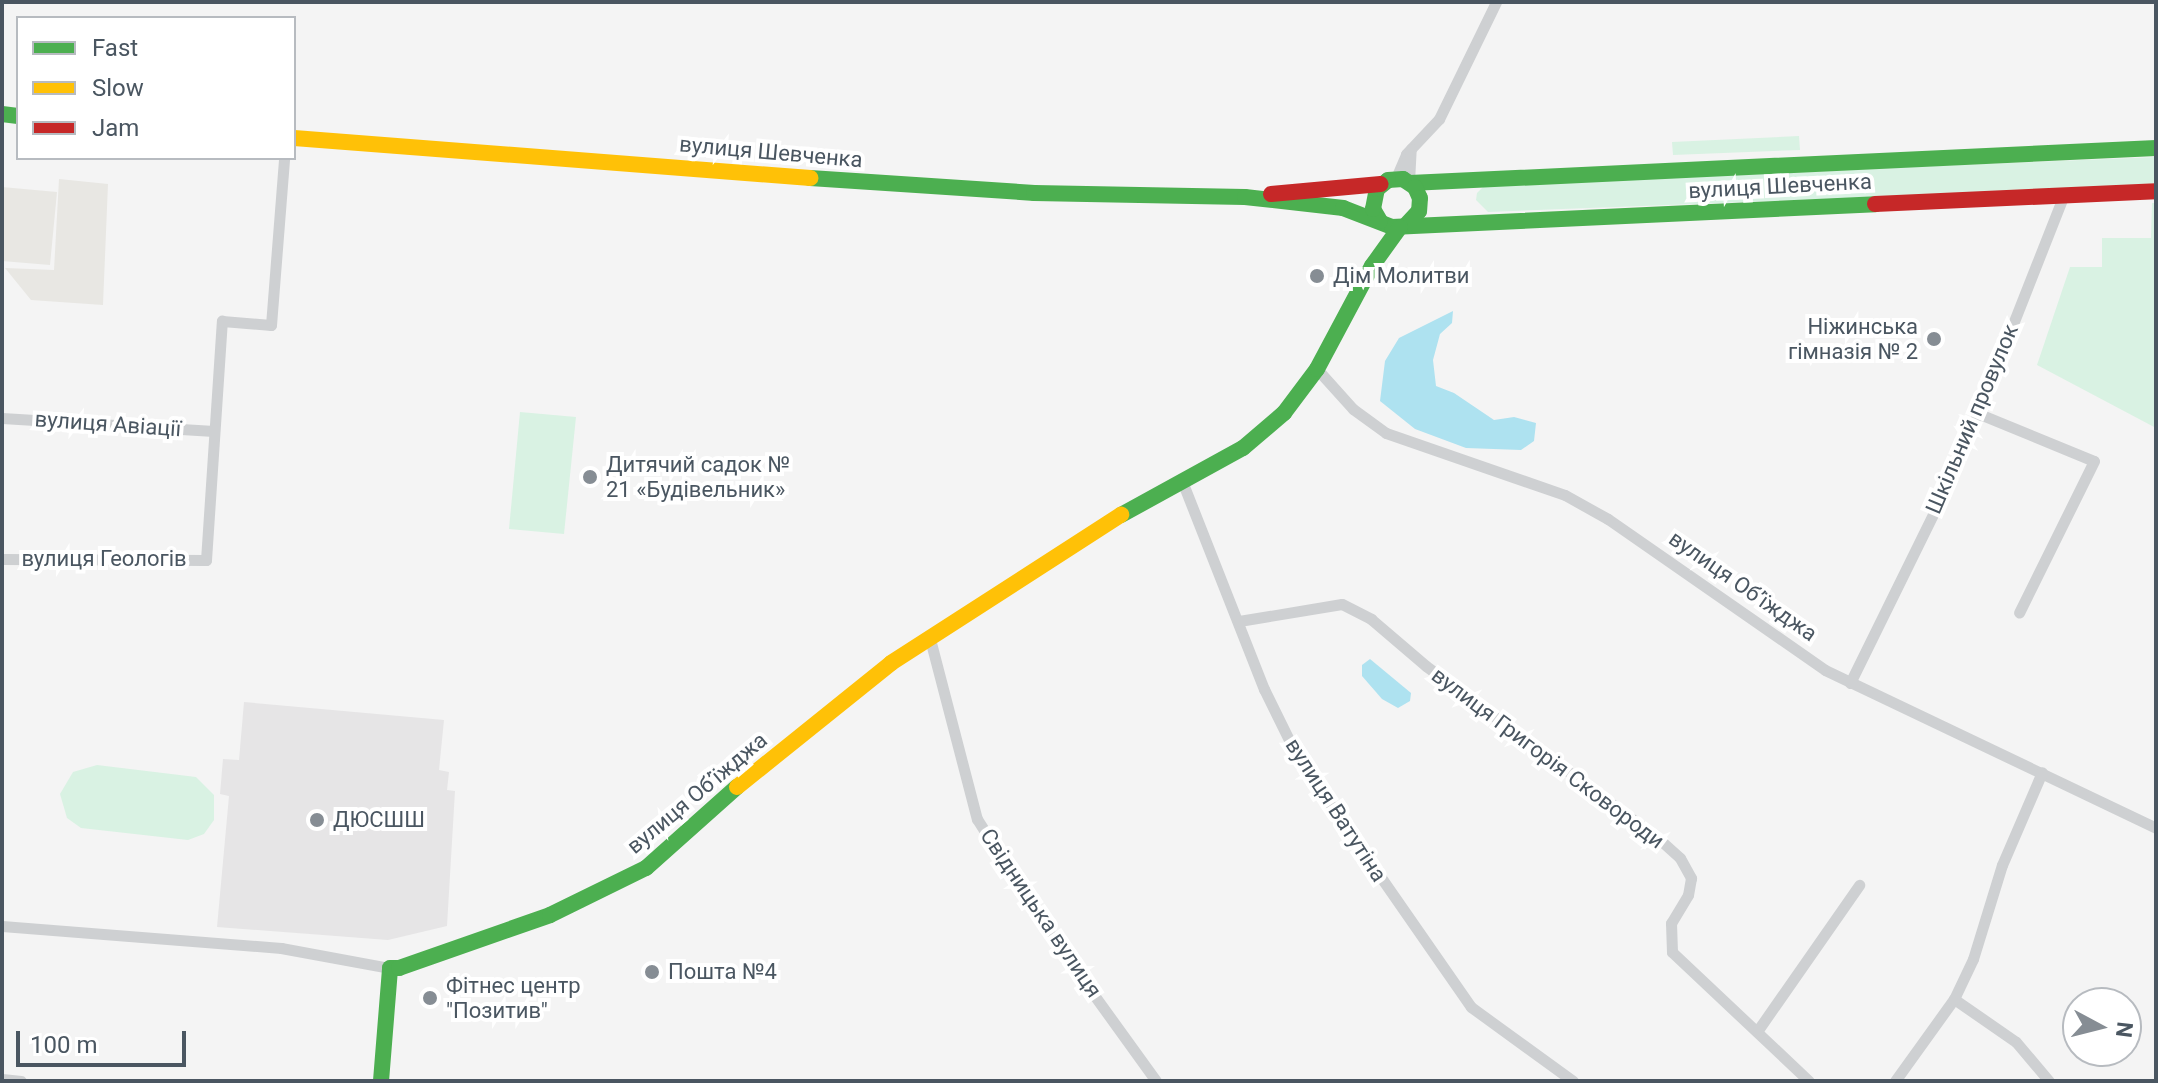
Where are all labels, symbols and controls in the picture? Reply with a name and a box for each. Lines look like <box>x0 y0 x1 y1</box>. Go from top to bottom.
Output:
legend <box>16 16 296 160</box>
text: Fast <box>92 34 138 62</box>
text: Slow <box>92 74 144 102</box>
text: Jam <box>92 114 139 142</box>
street label: вулиця Шевченка <box>678 131 864 173</box>
street label: вулиця Шевченка <box>1688 168 1872 204</box>
place label: Дім Молитви <box>1333 263 1470 289</box>
marker: Дім Молитви <box>1308 267 1326 285</box>
place label: Ніжинська гімназія № 2 <box>1788 313 1918 364</box>
street label: Шкільний провулок <box>1920 320 2024 518</box>
marker: Ніжинська гімназія № 2 <box>1925 330 1943 348</box>
street label: вулиця Авіації <box>34 406 182 442</box>
place label: Дитячий садок № 21 «Будівельник» <box>606 451 790 502</box>
marker: Дитячий садок № 21 «Будівельник» <box>581 468 599 486</box>
street label: вулиця Обʼїжджа <box>1664 525 1822 647</box>
street label: вулиця Геологів <box>21 546 187 572</box>
street label: вулиця Григорія Сковороди <box>1427 662 1669 854</box>
street label: вулиця Обʼїжджа <box>622 727 772 859</box>
street label: вулиця Ватутіна <box>1280 733 1392 887</box>
place label: ДЮСШШ <box>333 807 425 833</box>
marker: ДЮСШШ <box>308 811 326 829</box>
street label: Свідницька вулиця <box>975 823 1107 1003</box>
place label: Пошта №4 <box>668 959 777 985</box>
marker: Пошта №4 <box>643 963 661 981</box>
place label: Фітнес центр "Позитив" <box>446 972 581 1024</box>
north arrow <box>2062 987 2142 1067</box>
marker: Фітнес центр "Позитив" <box>421 989 439 1007</box>
scale bar <box>20 1015 190 1065</box>
text: N <box>2111 1021 2138 1039</box>
text: 100 m <box>30 1031 97 1059</box>

